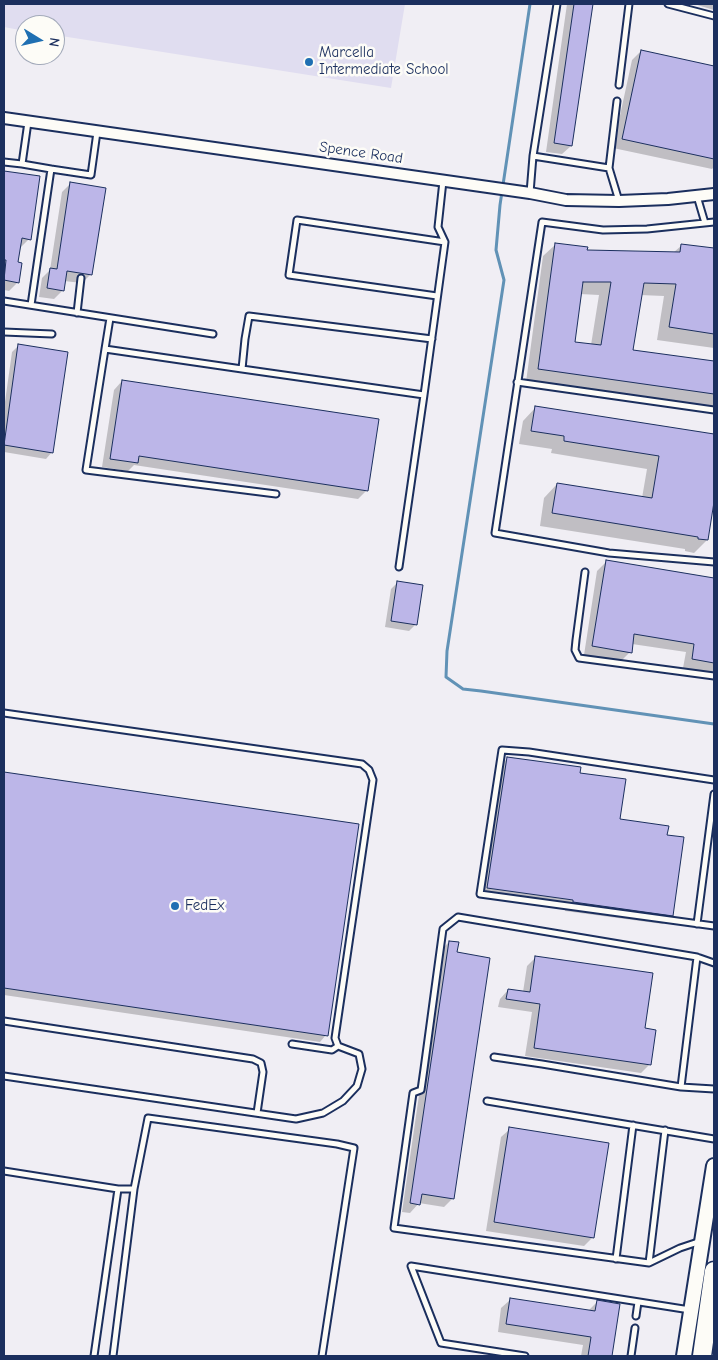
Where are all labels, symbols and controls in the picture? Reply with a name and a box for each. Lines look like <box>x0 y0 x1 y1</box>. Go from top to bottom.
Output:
north arrow <box>15 15 65 65</box>
text: N <box>45 36 63 48</box>
place label: Marcella Intermediate School <box>319 44 449 79</box>
marker: Marcella Intermediate School <box>303 56 315 68</box>
street label: Spence Road <box>318 138 404 168</box>
place label: FedEx <box>185 897 224 915</box>
marker: FedEx <box>169 900 181 912</box>

